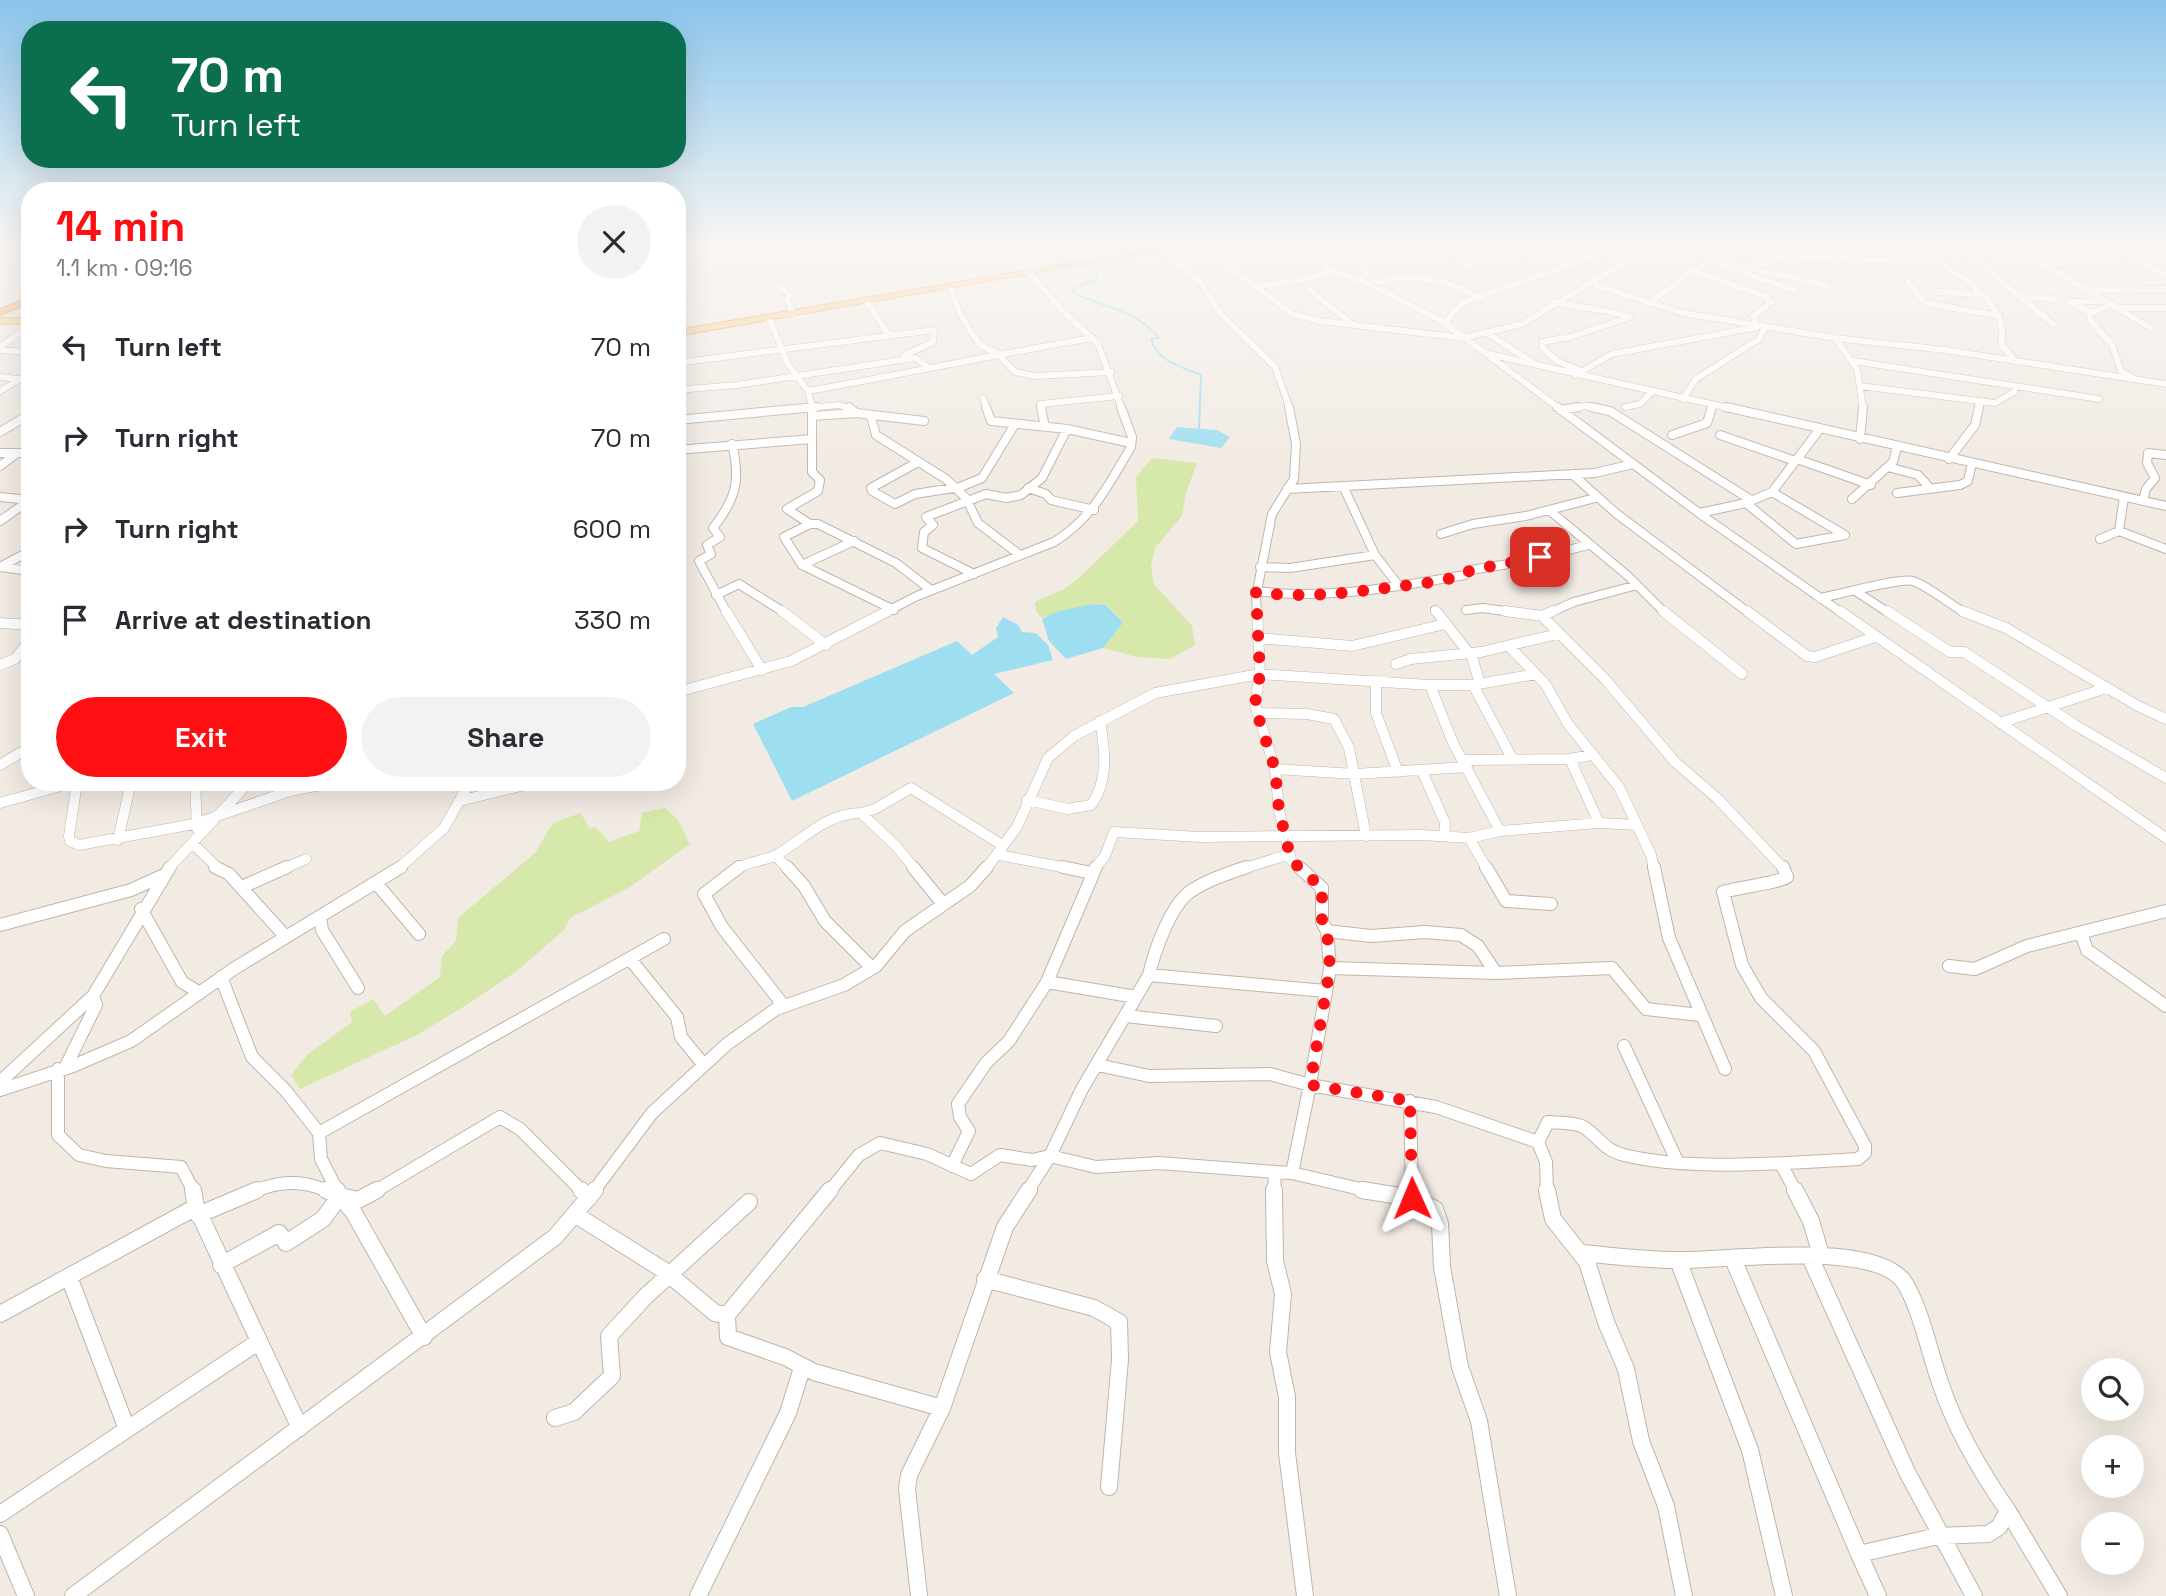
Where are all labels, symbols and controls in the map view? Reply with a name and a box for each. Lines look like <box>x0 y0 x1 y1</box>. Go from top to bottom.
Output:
text: 70 m <box>171 44 284 106</box>
icon: left <box>56 49 147 140</box>
text: Turn left <box>171 105 301 145</box>
text: 14 min <box>56 200 185 253</box>
button: close <box>577 205 651 279</box>
text: 1.1 km · 09:16 <box>56 253 193 283</box>
icon: left <box>56 328 94 366</box>
text: Turn left <box>115 330 222 364</box>
text: 70 m <box>591 330 651 364</box>
icon: right <box>56 419 94 457</box>
text: Turn right <box>115 421 239 455</box>
text: 70 m <box>591 421 651 455</box>
icon: right <box>56 510 94 548</box>
text: Turn right <box>115 512 239 546</box>
text: 600 m <box>573 512 651 546</box>
pin <box>1510 527 1570 587</box>
icon: arrive <box>1521 538 1559 576</box>
icon: arrive <box>56 601 94 639</box>
text: Arrive at destination <box>115 603 372 637</box>
text: 330 m <box>574 603 651 637</box>
button: Exit <box>56 697 347 777</box>
button: Share <box>361 697 651 777</box>
position arrow <box>1375 1161 1449 1235</box>
map controls <box>2081 1358 2144 1575</box>
button: search <box>2081 1358 2144 1421</box>
button: + <box>2081 1435 2144 1498</box>
button: − <box>2081 1512 2144 1575</box>

